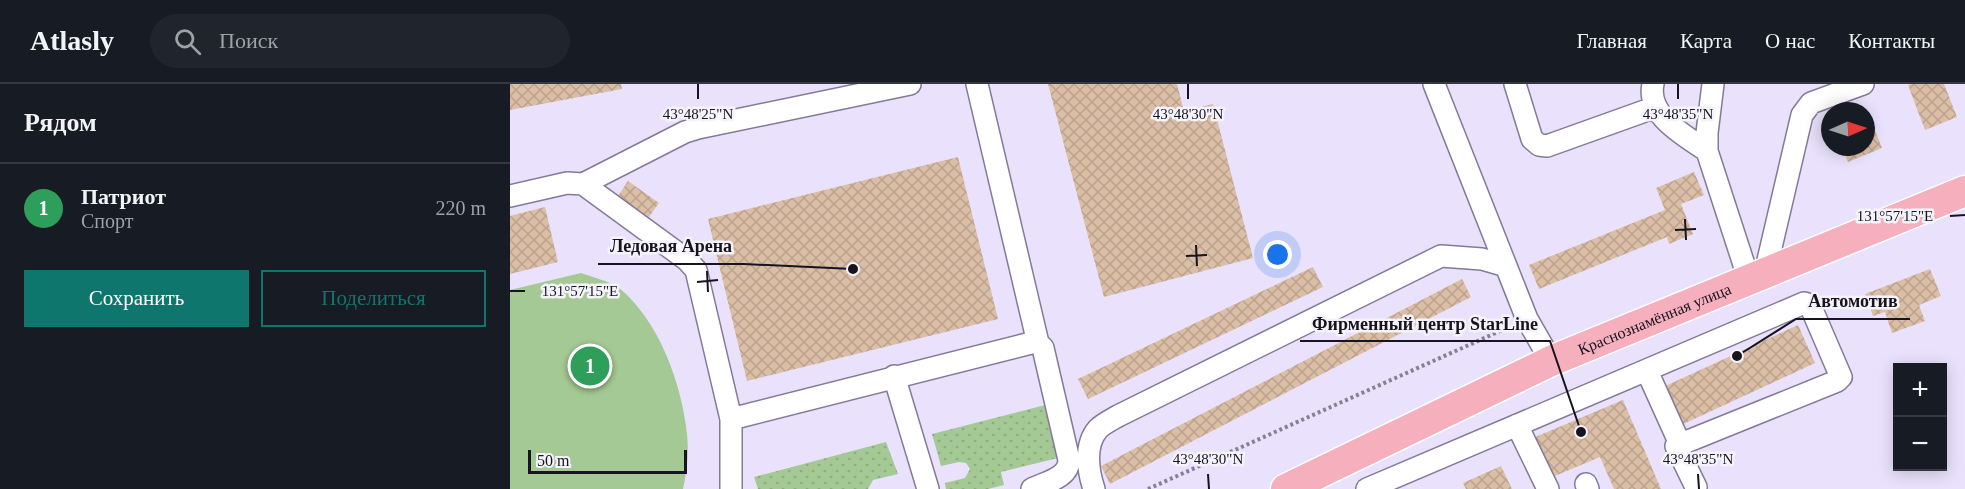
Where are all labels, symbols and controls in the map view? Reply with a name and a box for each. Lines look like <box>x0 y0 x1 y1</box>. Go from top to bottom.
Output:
search box <box>150 14 570 68</box>
text: Atlasly <box>30 25 114 56</box>
icon: search <box>171 25 204 58</box>
text: Поиск <box>219 28 278 53</box>
text: Главная <box>1577 29 1647 53</box>
text: Карта <box>1680 29 1732 53</box>
text: О нас <box>1765 29 1815 53</box>
text: Контакты <box>1848 29 1935 53</box>
north arrow <box>1821 102 1875 156</box>
text: 43°48'25"N <box>663 106 733 122</box>
text: 43°48'30"N <box>1153 106 1223 122</box>
text: 43°48'35"N <box>1643 106 1713 122</box>
text: Рядом <box>24 108 97 137</box>
text: Патриот <box>81 184 166 209</box>
text: 1 <box>39 197 49 219</box>
text: 220 m <box>435 197 486 219</box>
text: 131°57'15"E <box>1857 208 1933 224</box>
text: Спорт <box>81 210 134 232</box>
callout: Ледовая Арена <box>598 228 744 264</box>
text: Ледовая Арена <box>610 236 732 256</box>
your location <box>1263 240 1292 269</box>
button: Сохранить <box>24 270 249 327</box>
button: Поделиться <box>261 270 486 327</box>
street label: Краснознамённая улица <box>1576 280 1734 358</box>
text: 131°57'15"E <box>542 283 618 299</box>
callout: Автомотив <box>1796 283 1910 319</box>
text: Автомотив <box>1808 291 1898 311</box>
callout: Фирменный центр StarLine <box>1300 305 1550 341</box>
text: Фирменный центр StarLine <box>1312 314 1538 334</box>
pin: 1 <box>570 344 610 388</box>
map controls <box>1893 363 1947 471</box>
button: + <box>1893 363 1947 417</box>
button: − <box>1893 417 1947 471</box>
scale bar <box>528 447 687 474</box>
text: 43°48'30"N <box>1173 451 1243 467</box>
text: 43°48'35"N <box>1663 451 1733 467</box>
text: 50 m <box>537 452 569 469</box>

